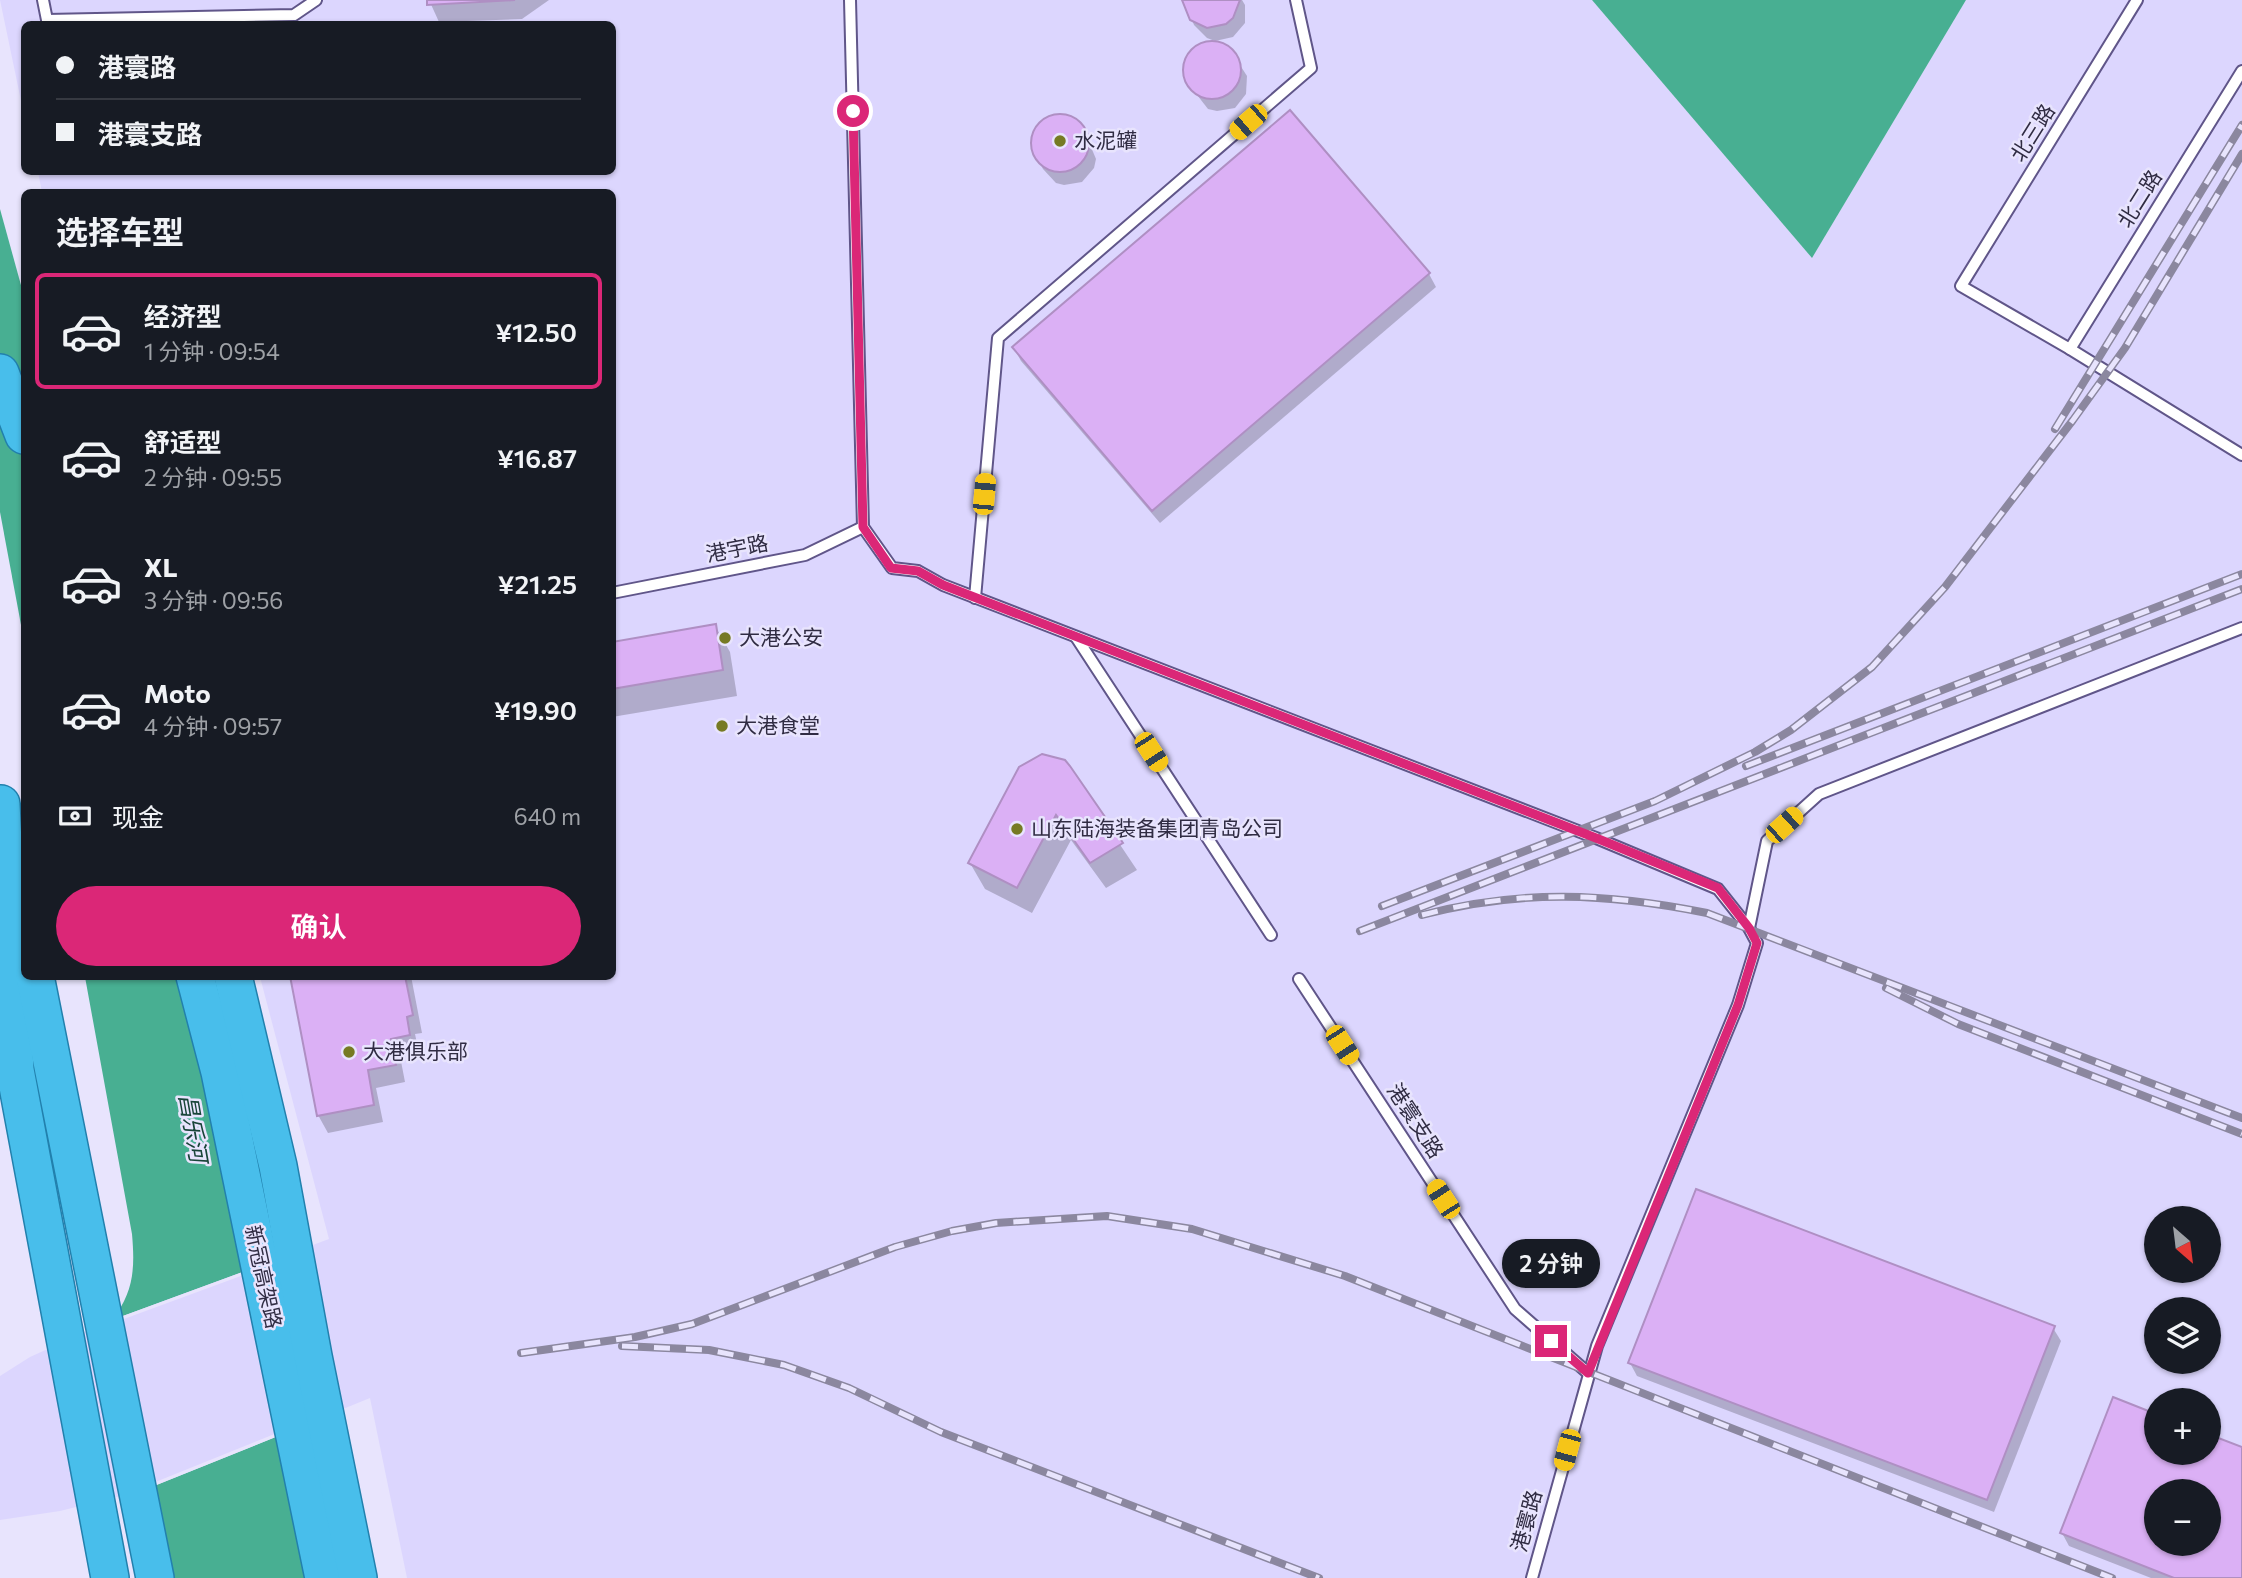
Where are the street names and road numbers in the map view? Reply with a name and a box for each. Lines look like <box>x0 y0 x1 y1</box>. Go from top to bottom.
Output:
street label: 北三路 <box>2004 99 2059 166</box>
street label: 北二路 <box>2111 165 2166 232</box>
street label: 港宇路 <box>703 529 770 566</box>
street label: 港寰支路 <box>1383 1078 1450 1162</box>
street label: 新冠高架路 <box>241 1223 288 1331</box>
street label: 港寰路 <box>1505 1487 1546 1554</box>

